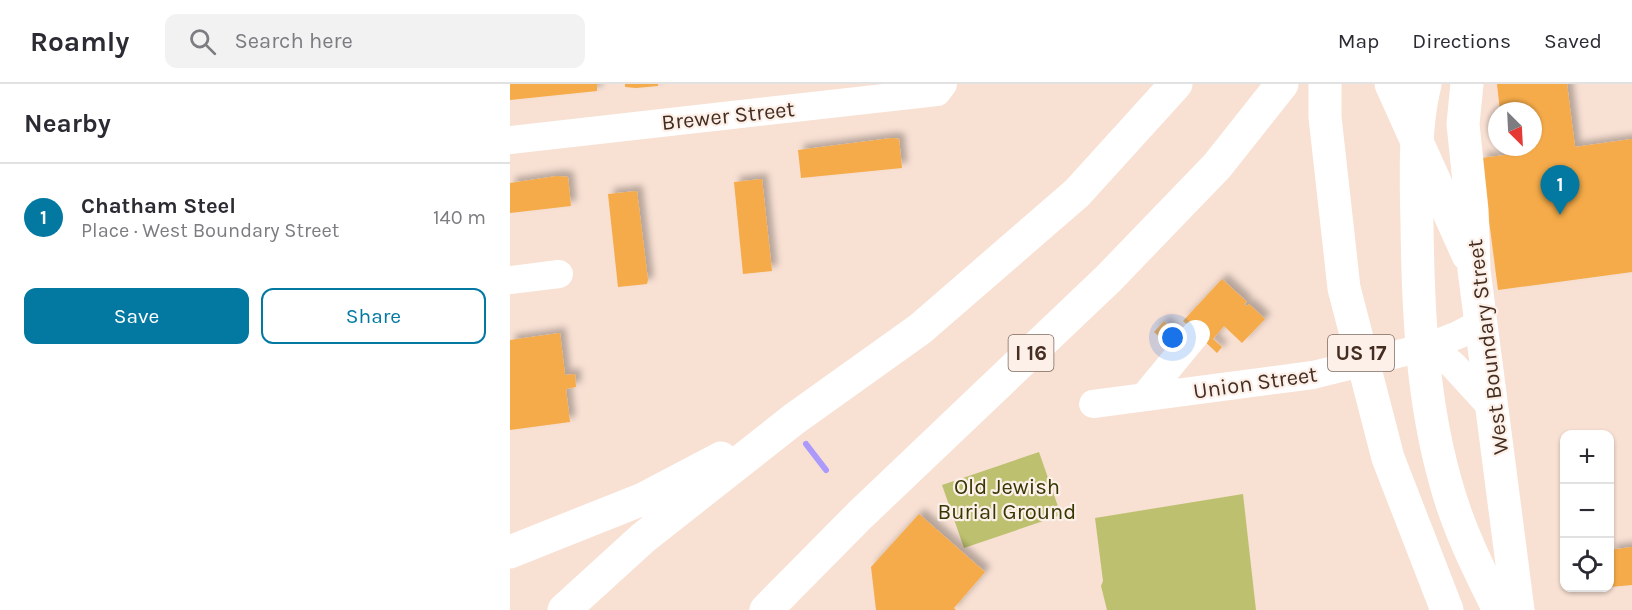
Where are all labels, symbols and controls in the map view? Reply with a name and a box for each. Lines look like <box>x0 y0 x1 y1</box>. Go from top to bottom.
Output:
search box <box>165 14 585 68</box>
text: Roamly <box>30 25 129 58</box>
icon: search <box>186 25 219 58</box>
text: Search here <box>234 28 353 54</box>
text: Map <box>1338 29 1379 53</box>
text: Directions <box>1412 29 1511 53</box>
text: Saved <box>1544 29 1602 53</box>
street label: Brewer Street <box>660 96 796 136</box>
north arrow <box>1488 102 1542 156</box>
text: Nearby <box>24 108 111 139</box>
pin: 1 <box>1540 166 1580 215</box>
text: Chatham Steel <box>81 193 236 219</box>
text: 1 <box>40 206 47 229</box>
text: 140 m <box>433 206 486 229</box>
text: Place · West Boundary Street <box>81 219 339 242</box>
street label: West Boundary Street <box>1462 238 1514 456</box>
button: Save <box>24 288 249 344</box>
button: Share <box>261 288 486 344</box>
your location <box>1158 323 1187 352</box>
road number: I 16 <box>1008 335 1054 371</box>
road number: US 17 <box>1328 335 1394 371</box>
street label: Union Street <box>1191 361 1319 405</box>
map controls <box>1560 430 1614 592</box>
button: + <box>1560 430 1614 484</box>
park label: Old Jewish Burial Ground <box>938 474 1076 525</box>
button: − <box>1560 484 1614 538</box>
button: locate <box>1560 538 1614 592</box>

